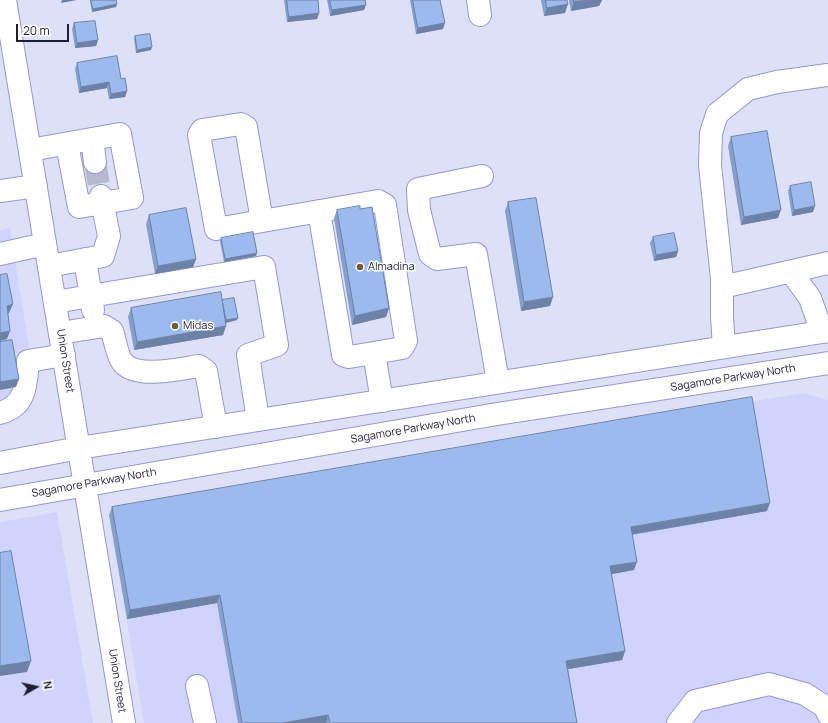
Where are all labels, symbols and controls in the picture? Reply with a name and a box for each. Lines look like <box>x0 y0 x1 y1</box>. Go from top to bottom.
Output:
scale bar <box>18 16 71 42</box>
text: 20 m <box>23 22 50 39</box>
place label: Almadina <box>368 260 415 274</box>
marker: Almadina <box>355 262 365 272</box>
place label: Midas <box>183 319 213 333</box>
marker: Midas <box>170 321 180 331</box>
street label: Union Street <box>53 328 77 394</box>
street label: Sagamore Parkway North <box>669 362 797 394</box>
street label: Sagamore Parkway North <box>350 412 476 446</box>
street label: Sagamore Parkway North <box>31 466 157 500</box>
street label: Union Street <box>105 648 129 714</box>
north arrow <box>16 667 56 707</box>
text: N <box>40 680 56 690</box>

